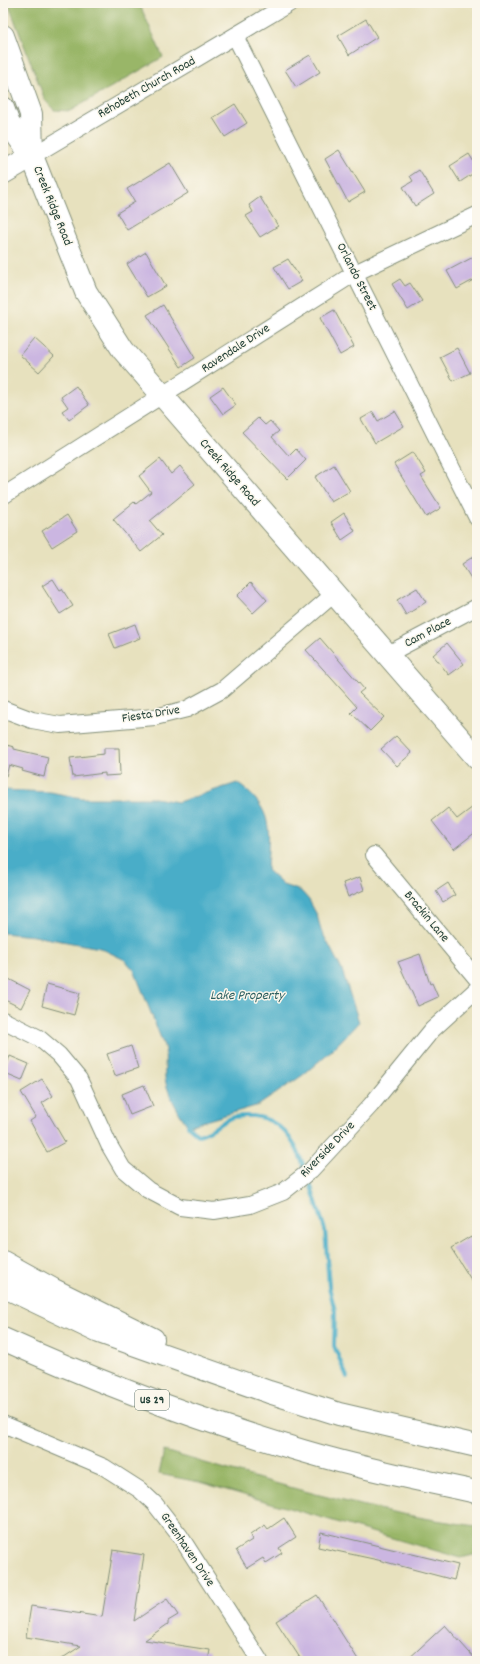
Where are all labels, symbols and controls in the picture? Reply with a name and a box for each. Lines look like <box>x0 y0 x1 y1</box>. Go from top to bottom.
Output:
street label: Rehobeth Church Road <box>95 52 199 124</box>
street label: Creek Ridge Road <box>27 163 77 249</box>
street label: Orlando Street <box>331 240 381 314</box>
street label: Ravendale Drive <box>198 319 274 378</box>
street label: Creek Ridge Road <box>194 435 264 511</box>
street label: Cam Place <box>401 613 455 653</box>
street label: Fiesta Drive <box>121 701 182 729</box>
street label: Brackin Lane <box>399 887 453 947</box>
water label: Lake Property <box>210 986 286 1006</box>
street label: Riverside Drive <box>296 1117 360 1183</box>
road number: US 29 <box>135 1390 169 1410</box>
street label: Greenhaven Drive <box>155 1509 219 1591</box>

